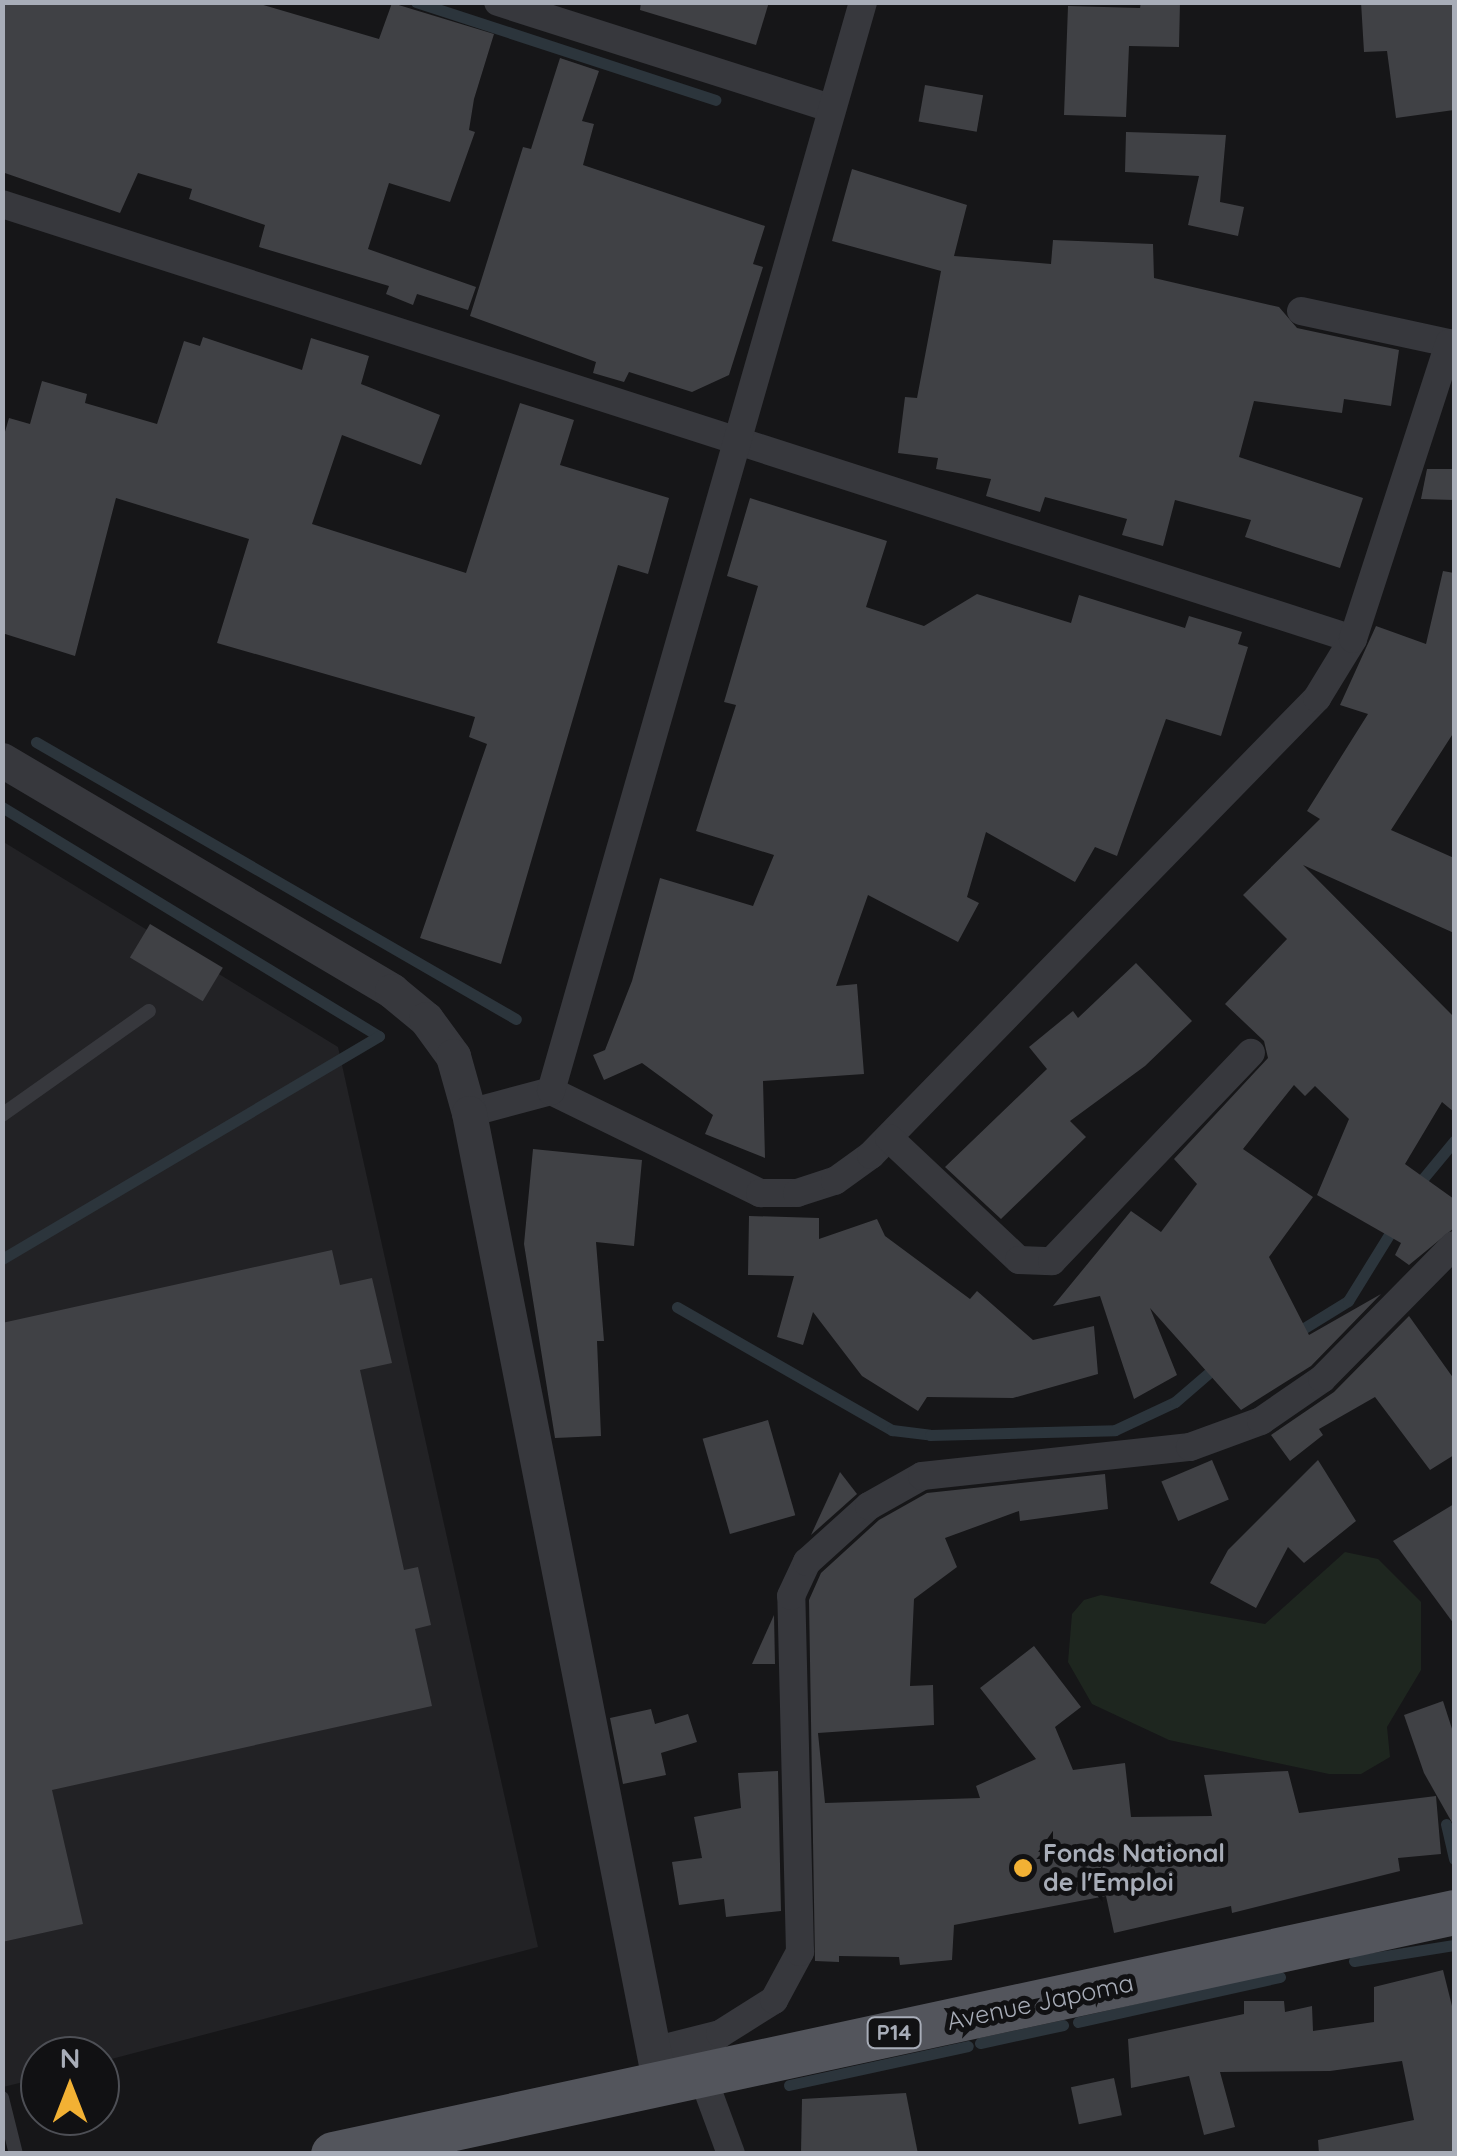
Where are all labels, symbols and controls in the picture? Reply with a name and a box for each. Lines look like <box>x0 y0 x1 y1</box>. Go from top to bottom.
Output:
place label: Fonds National de l'Emploi <box>1043 1839 1225 1898</box>
marker: Fonds National de l'Emploi <box>1012 1857 1034 1879</box>
street label: Avenue Japoma <box>944 1968 1136 2036</box>
road number: P14 <box>866 2016 922 2050</box>
north arrow <box>20 2036 120 2136</box>
text: N <box>60 2040 80 2075</box>

